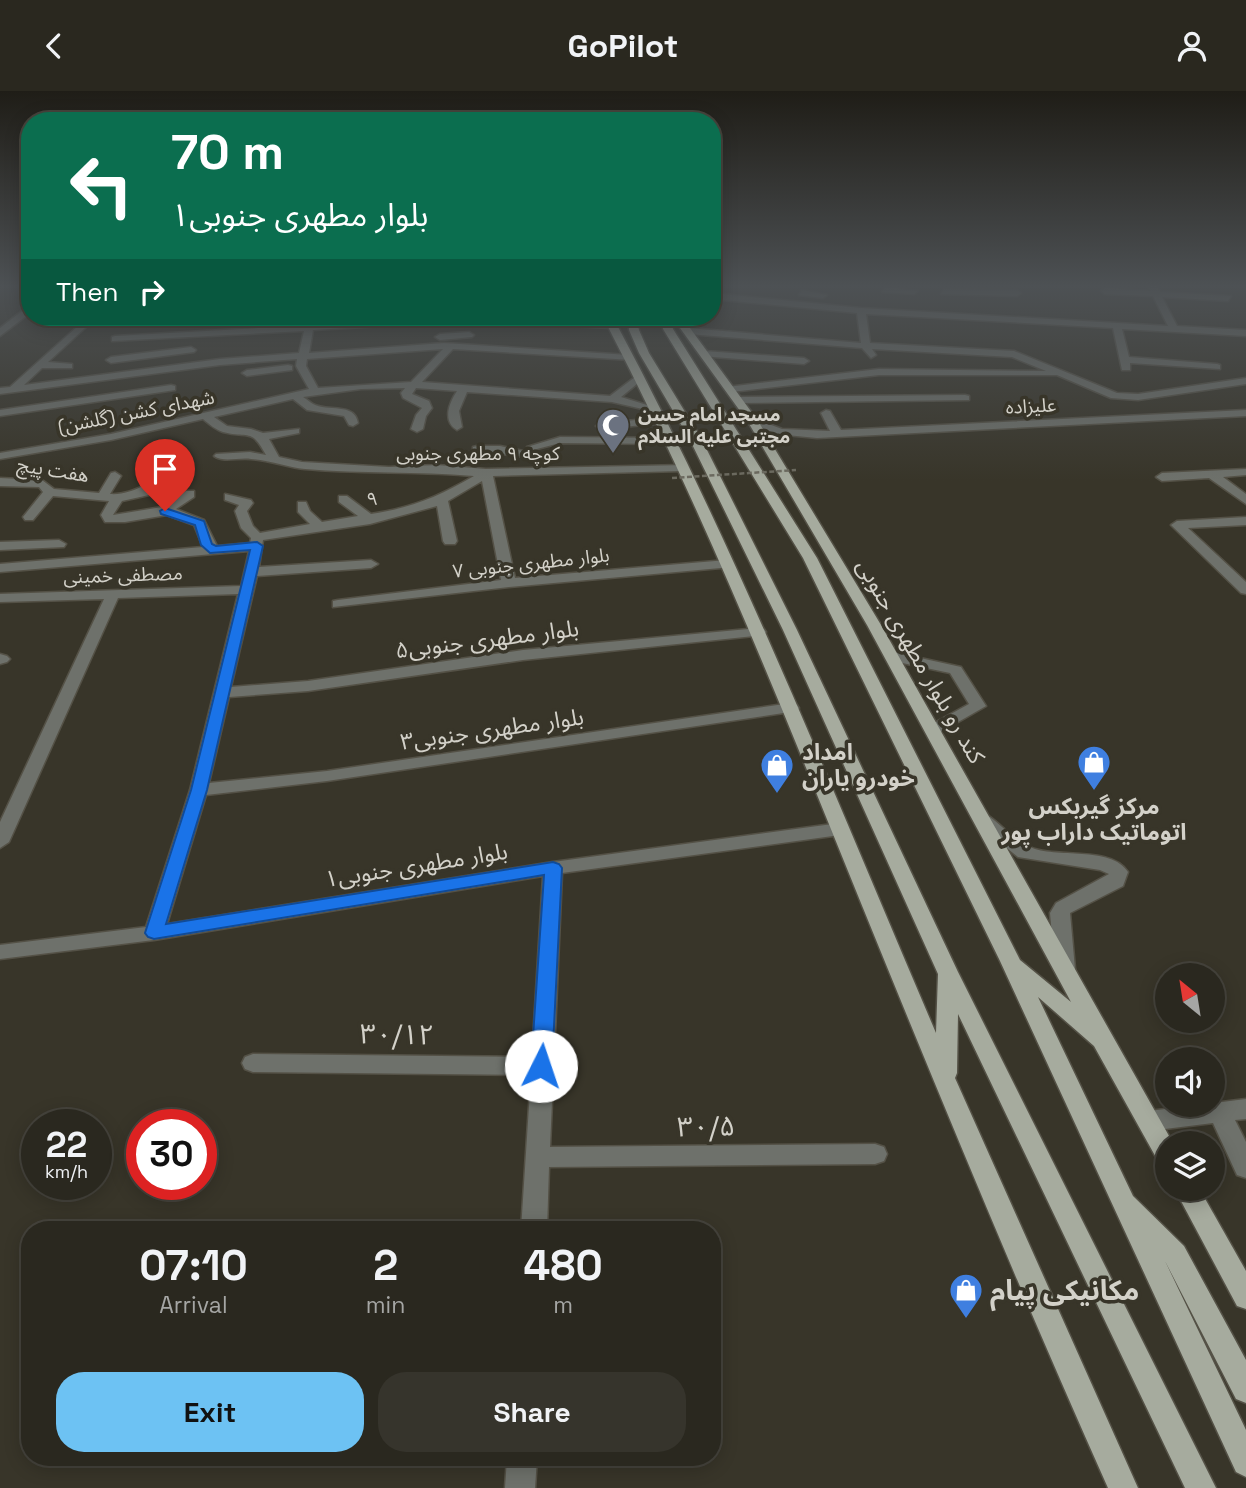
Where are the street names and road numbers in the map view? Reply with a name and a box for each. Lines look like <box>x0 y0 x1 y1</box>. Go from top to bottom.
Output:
street label: شهدای کشن (گلشن) <box>56 385 216 439</box>
street label: علیزاده <box>1005 392 1057 420</box>
street label: کوچه ۹ مطهری جنوبی <box>396 441 561 466</box>
street label: هفت پیچ <box>15 452 91 490</box>
street label: ۹ <box>364 486 380 512</box>
street label: ۷ بلوار مطهری جنوبی <box>451 542 611 584</box>
street label: کند رو بلوار مطهری جنوبی <box>850 553 992 769</box>
street label: مصطفی خمینی <box>63 560 183 590</box>
street label: ۵بلوار مطهری جنوبی <box>393 613 581 665</box>
street label: بلوار مطهری جنوبی۳ <box>398 701 586 757</box>
street label: ۱بلوار مطهری جنوبی <box>322 836 510 894</box>
street label: ۳۰/۱۲ <box>359 1015 435 1053</box>
street label: ۳۰/۵ <box>676 1107 736 1145</box>

